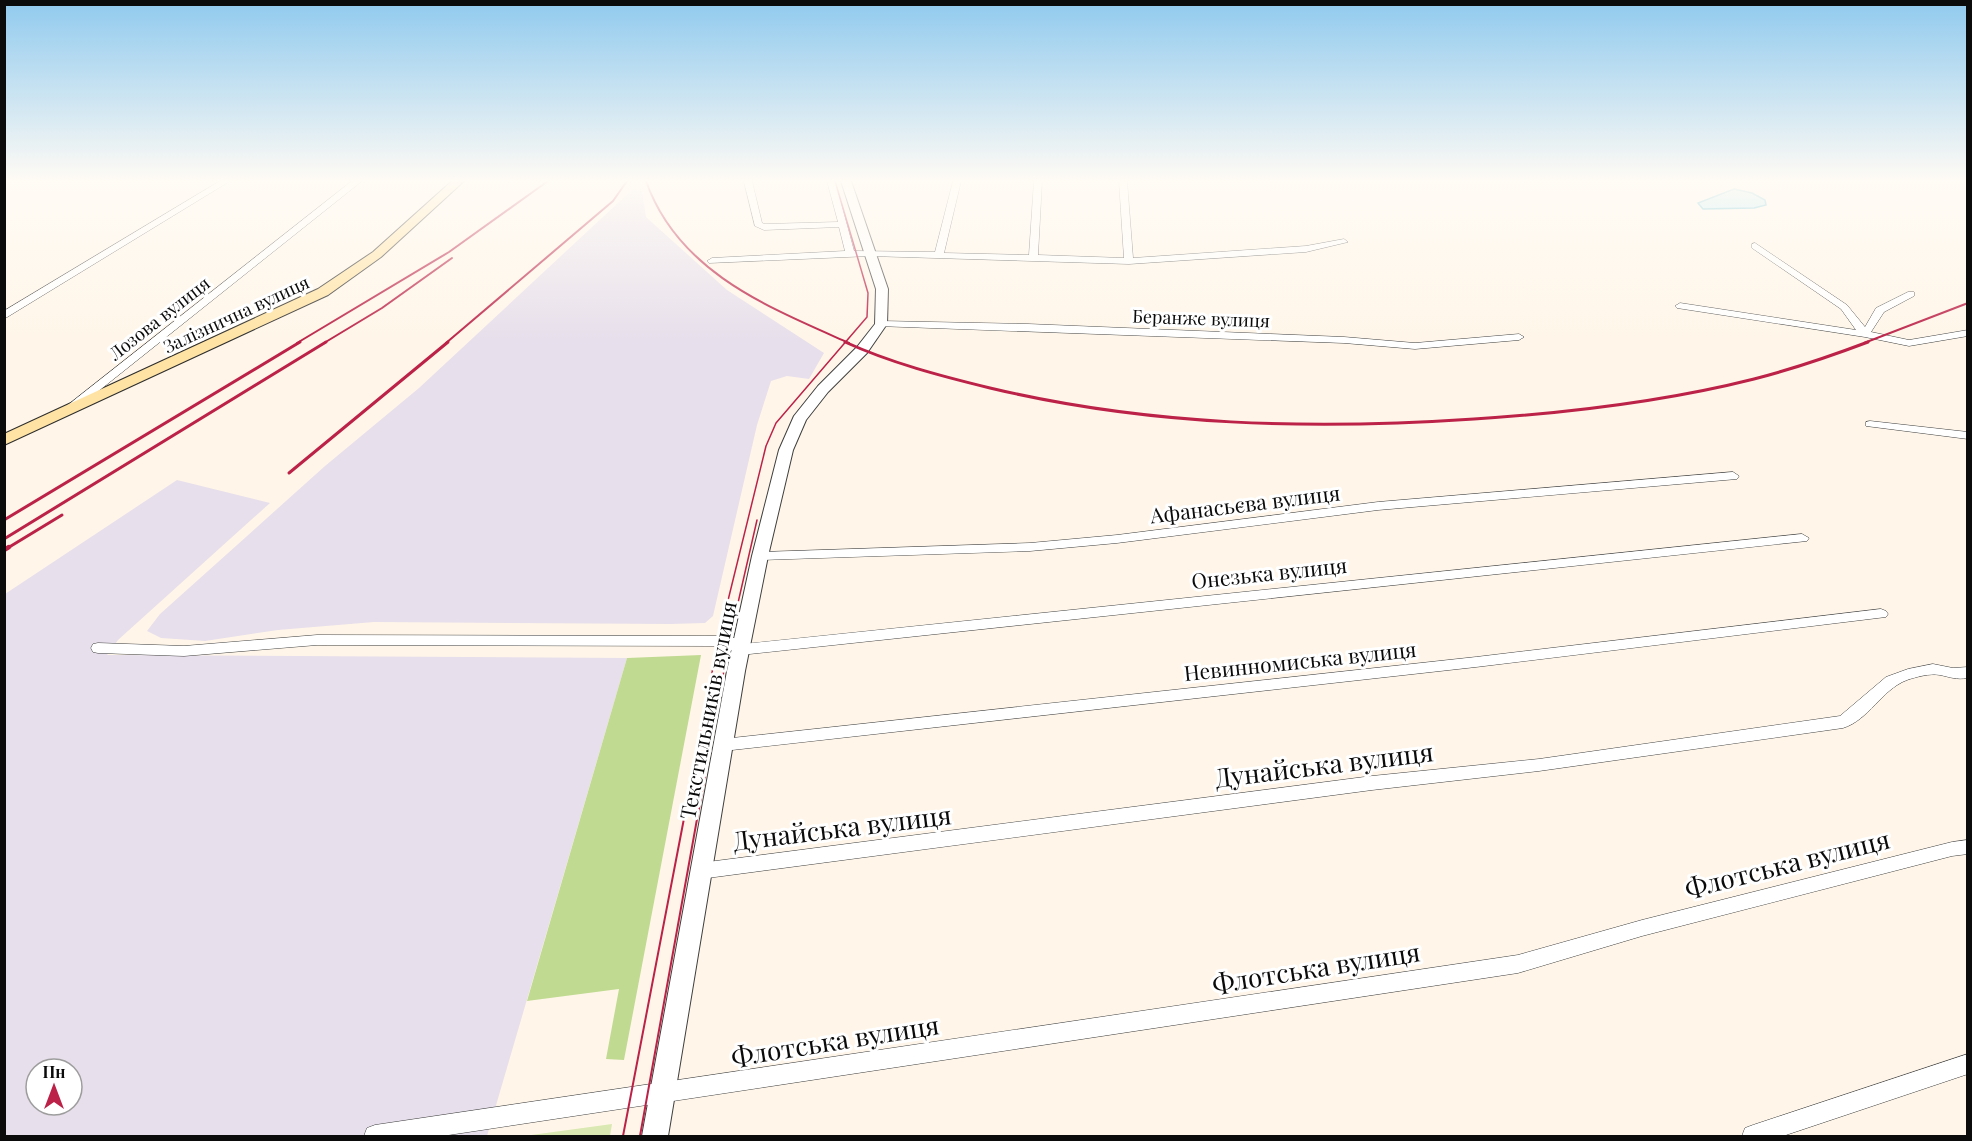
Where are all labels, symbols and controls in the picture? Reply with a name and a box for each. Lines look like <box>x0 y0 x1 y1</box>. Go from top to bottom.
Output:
street label: Залізнична вулиця <box>159 269 313 358</box>
street label: Лозова вулиця <box>103 271 215 366</box>
street label: Беранже вулиця <box>1132 304 1271 332</box>
street label: Афанасьєва вулиця <box>1148 477 1341 529</box>
street label: Онезька вулиця <box>1190 550 1348 594</box>
street label: Текстильників вулиця <box>672 598 742 822</box>
street label: Невинномиська вулиця <box>1182 634 1418 686</box>
street label: Дунайська вулиця <box>1213 733 1435 795</box>
street label: Дунайська вулиця <box>731 796 953 858</box>
street label: Флотська вулиця <box>1681 821 1893 905</box>
street label: Флотська вулиця <box>1210 933 1422 1001</box>
street label: Флотська вулиця <box>729 1006 941 1074</box>
north arrow <box>24 1057 84 1117</box>
text: Пн <box>43 1061 66 1082</box>

